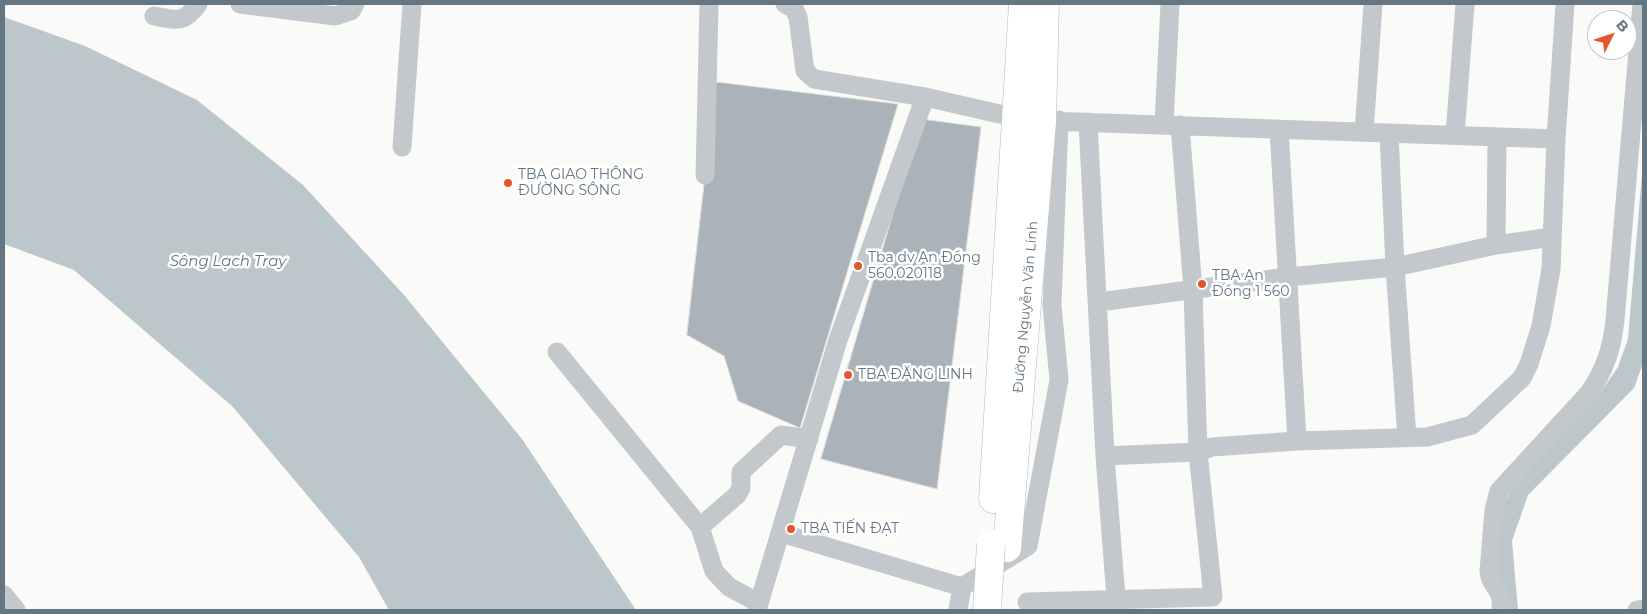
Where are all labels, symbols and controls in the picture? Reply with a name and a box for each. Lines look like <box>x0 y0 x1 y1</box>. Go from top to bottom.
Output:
north arrow <box>1587 10 1637 60</box>
text: B <box>1612 16 1633 36</box>
place label: TBA GIAO THÔNG ĐƯỜNG SÔNG <box>518 167 644 200</box>
marker: TBA GIAO THÔNG ĐƯỜNG SÔNG <box>502 177 514 189</box>
street label: Đường Nguyễn Văn Linh <box>1010 220 1042 394</box>
place label: Tba dv An Đồng 560.020118 <box>868 250 981 282</box>
water label: Sông Lạch Tray <box>170 253 286 271</box>
marker: Tba dv An Đồng 560.020118 <box>852 260 864 272</box>
place label: TBA An Đồng 1 560 <box>1212 268 1290 300</box>
marker: TBA An Đồng 1 560 <box>1196 278 1208 290</box>
place label: TBA ĐĂNG LINH <box>858 367 973 383</box>
marker: TBA ĐĂNG LINH <box>842 369 854 381</box>
place label: TBA TIẾN ĐẠT <box>801 521 899 537</box>
marker: TBA TIẾN ĐẠT <box>785 523 797 535</box>

